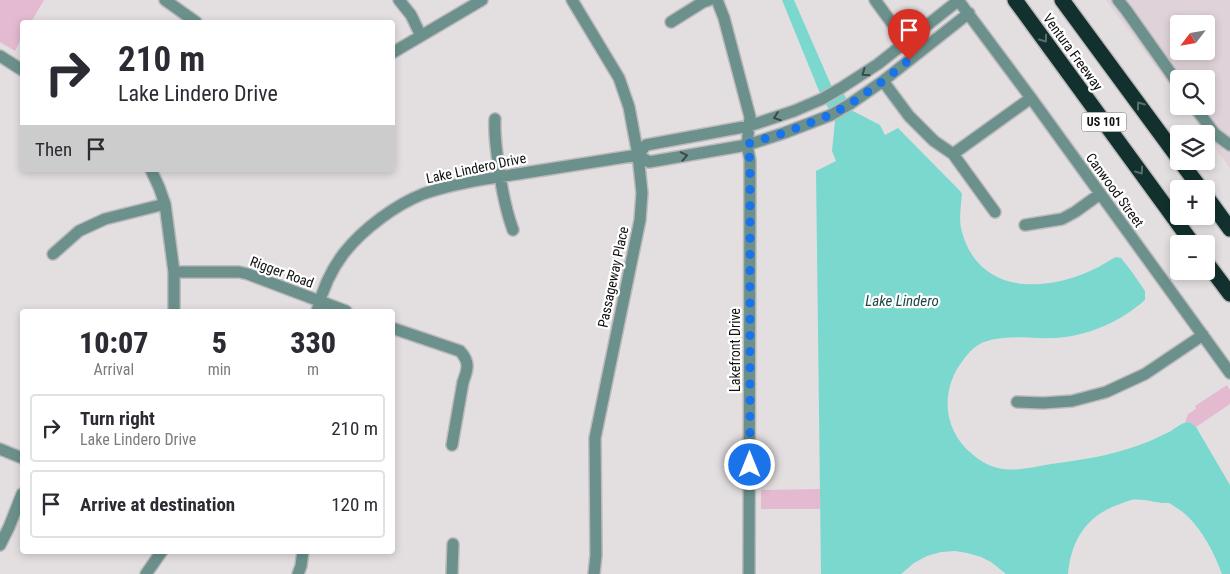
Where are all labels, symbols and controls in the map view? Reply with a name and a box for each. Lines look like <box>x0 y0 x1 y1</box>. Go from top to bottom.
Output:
pin <box>888 9 930 60</box>
street label: Ventura Freeway <box>1040 10 1106 94</box>
north arrow <box>1170 15 1215 60</box>
map controls <box>1170 15 1215 280</box>
icon: arrive <box>895 16 923 44</box>
one-way arrow <box>1038 33 1047 43</box>
text: 210 m <box>118 39 205 80</box>
icon: right <box>35 40 100 105</box>
one-way arrow <box>861 67 870 76</box>
button: search <box>1170 70 1215 115</box>
text: Lake Lindero Drive <box>118 81 278 106</box>
one-way arrow <box>1136 102 1146 111</box>
one-way arrow <box>773 111 782 121</box>
road number: US 101 <box>1082 112 1126 132</box>
button: layers <box>1170 125 1215 170</box>
icon: arrive <box>82 135 110 163</box>
text: Then <box>35 138 72 161</box>
street label: Lake Lindero Drive <box>425 150 528 186</box>
street label: Canwood Street <box>1083 150 1147 230</box>
one-way arrow <box>679 151 688 161</box>
one-way arrow <box>1133 165 1143 174</box>
button: + <box>1170 180 1215 225</box>
street label: Passageway Place <box>594 225 632 329</box>
button: − <box>1170 235 1215 280</box>
street label: Rigger Road <box>248 253 316 291</box>
water label: Lake Lindero <box>865 292 939 310</box>
street label: Lakefront Drive <box>727 308 743 392</box>
text: 10:07 <box>79 325 149 360</box>
text: 5 <box>212 325 227 360</box>
text: 330 <box>290 325 336 360</box>
text: Arrival <box>93 360 134 379</box>
text: min <box>208 360 231 379</box>
text: m <box>307 360 319 379</box>
text: Turn right <box>80 407 155 430</box>
icon: right <box>37 414 65 442</box>
text: 210 m <box>331 417 378 440</box>
text: Lake Lindero Drive <box>80 430 196 449</box>
position arrow <box>723 438 775 490</box>
icon: arrive <box>37 490 65 518</box>
text: Arrive at destination <box>80 493 235 516</box>
text: 120 m <box>331 493 378 516</box>

